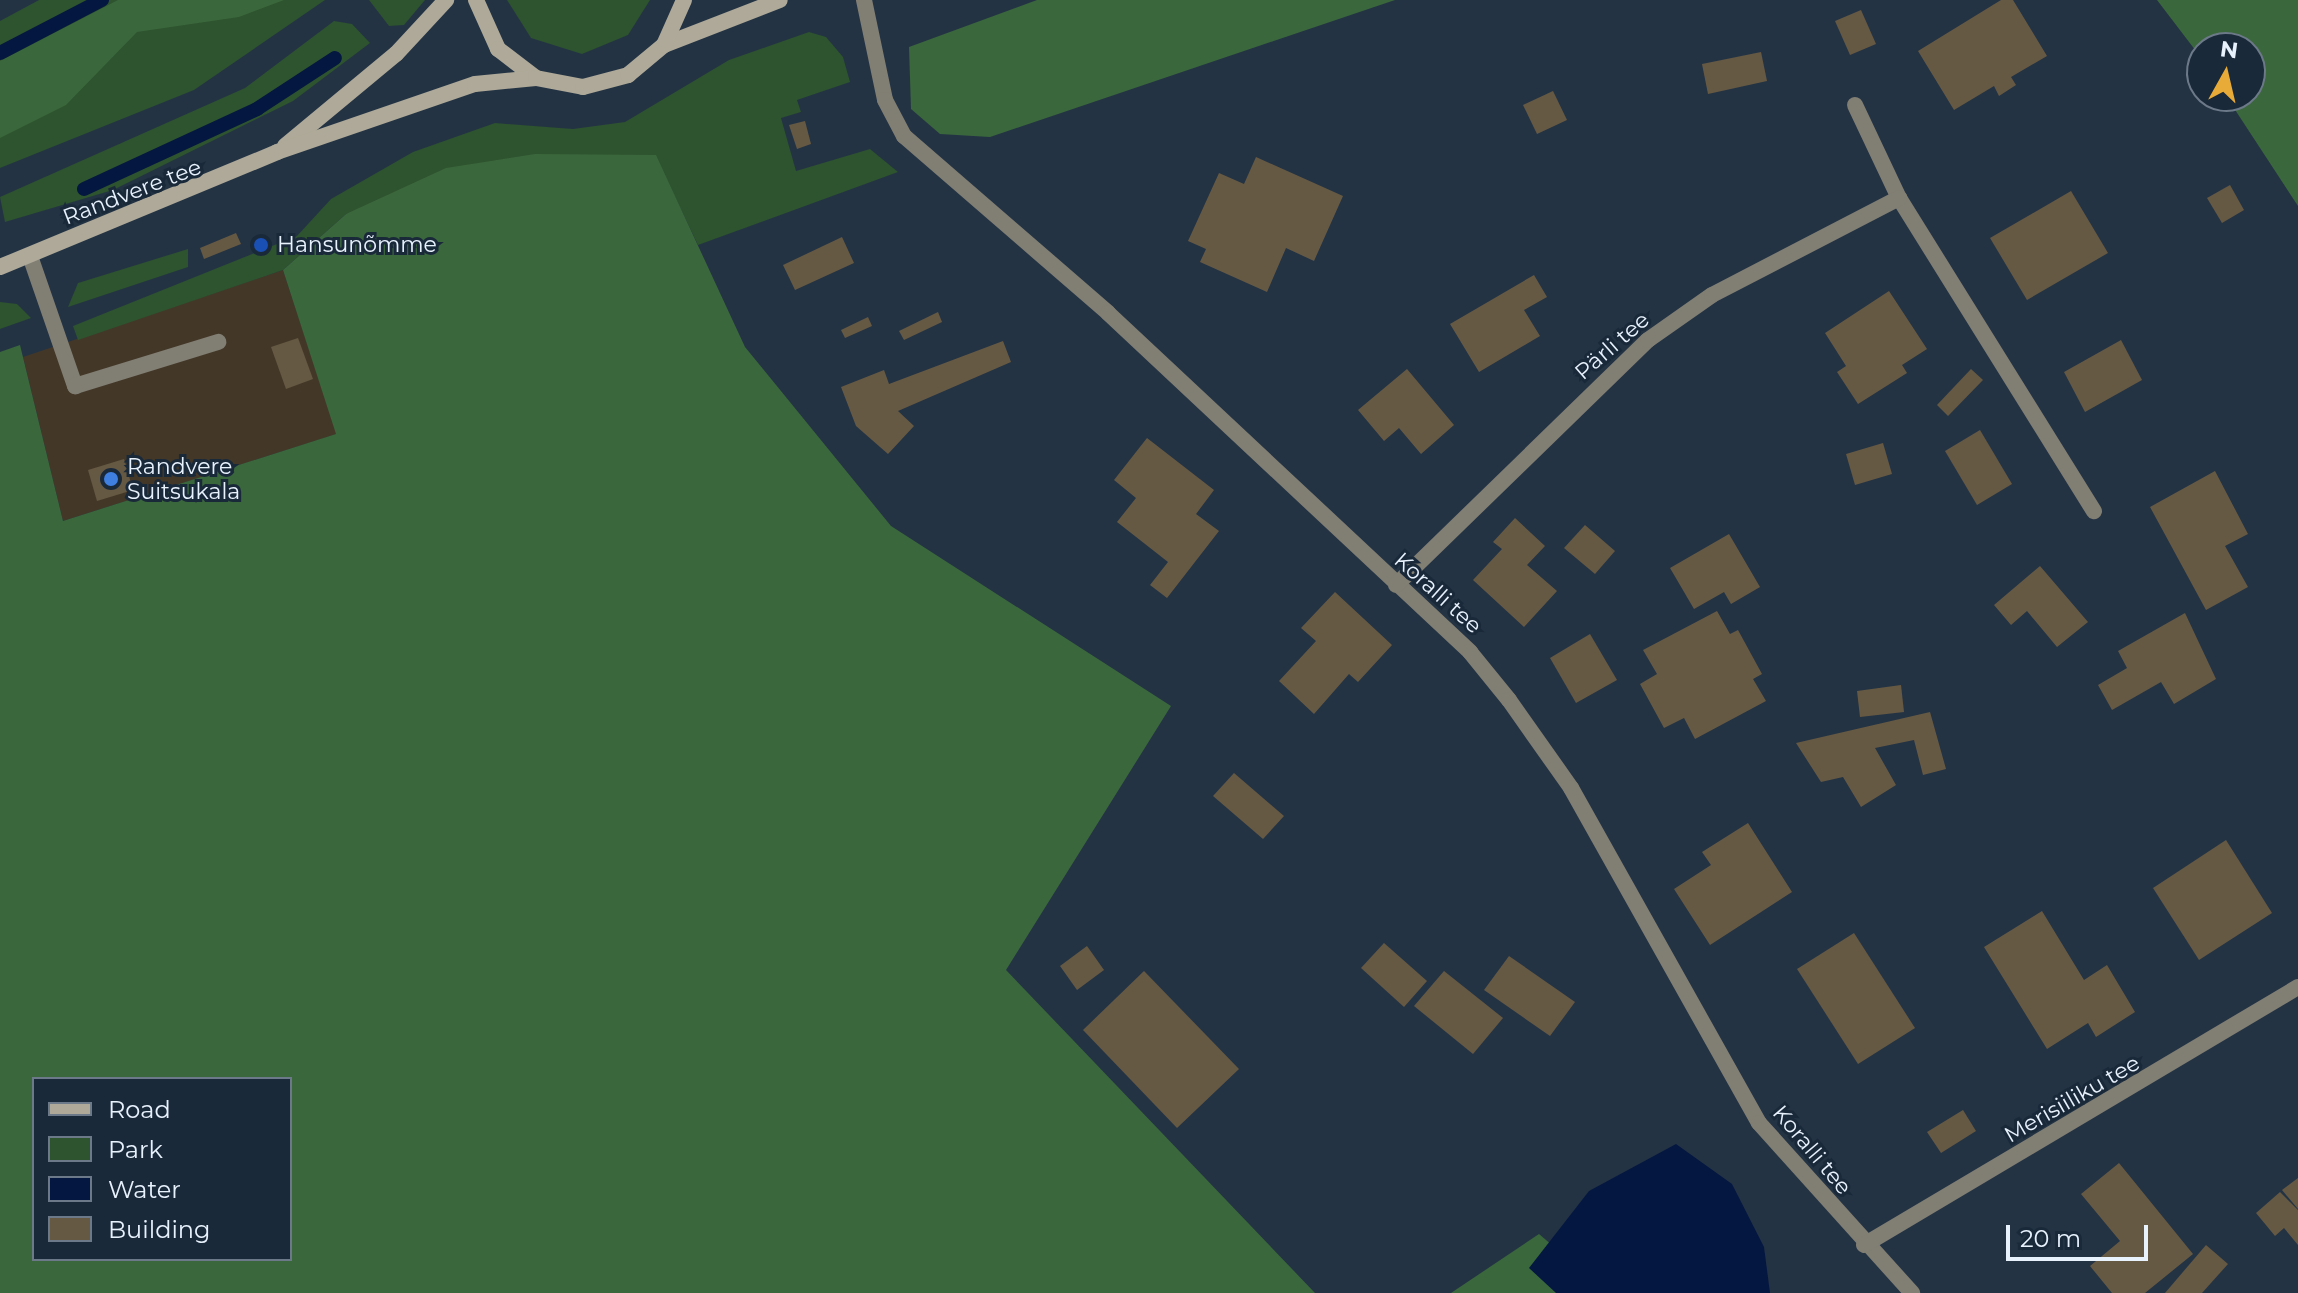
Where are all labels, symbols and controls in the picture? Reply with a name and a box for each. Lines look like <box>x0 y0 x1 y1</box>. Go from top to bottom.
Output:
north arrow <box>2186 32 2266 112</box>
text: N <box>2218 35 2240 64</box>
street label: Randvere tee <box>59 153 205 231</box>
place label: Hansunõmme <box>277 232 437 258</box>
marker: Hansunõmme <box>252 236 270 254</box>
street label: Pärli tee <box>1569 307 1655 385</box>
place label: Randvere Suitsukala <box>127 453 240 504</box>
marker: Randvere Suitsukala <box>102 470 120 488</box>
street label: Koralli tee <box>1389 547 1487 639</box>
street label: Merisiiliku tee <box>2000 1050 2144 1148</box>
legend <box>32 1077 292 1261</box>
text: Road <box>108 1095 171 1124</box>
street label: Koralli tee <box>1767 1100 1857 1200</box>
text: Park <box>108 1135 163 1164</box>
text: Water <box>108 1175 181 1204</box>
scale bar <box>2010 1209 2152 1259</box>
text: Building <box>108 1215 211 1244</box>
text: 20 m <box>2020 1224 2081 1253</box>

